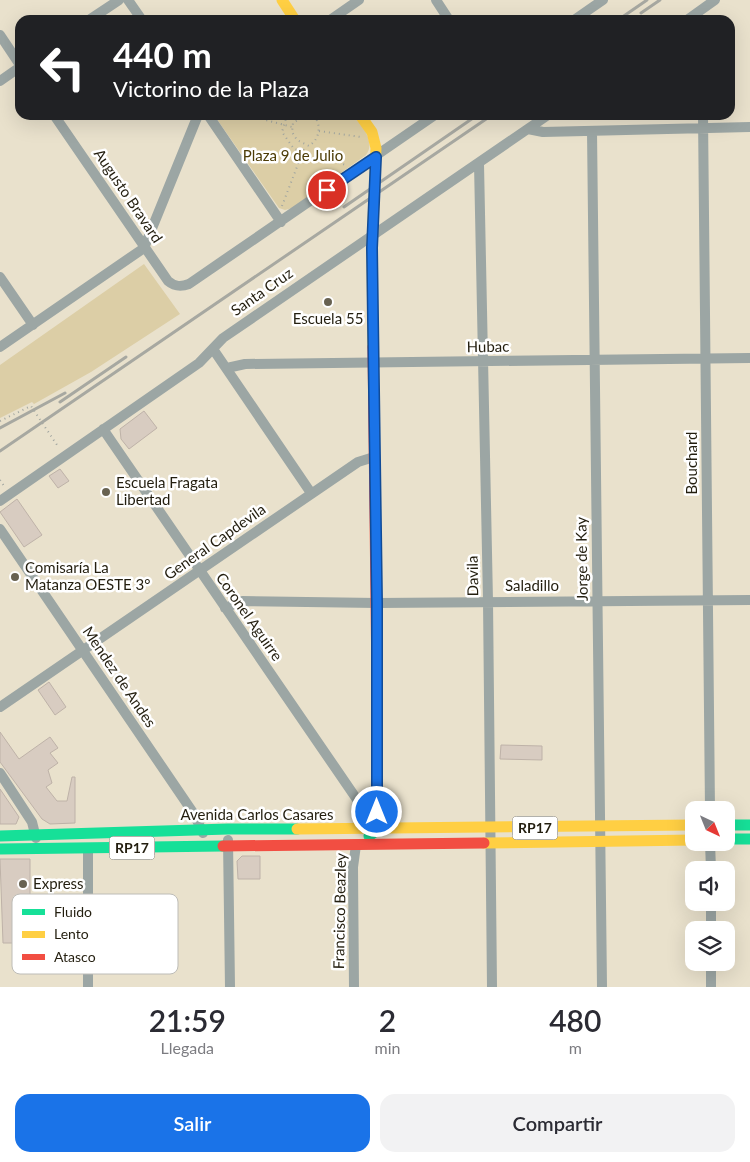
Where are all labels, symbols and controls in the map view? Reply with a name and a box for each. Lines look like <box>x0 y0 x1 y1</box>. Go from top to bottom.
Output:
text: 440 m <box>113 33 212 75</box>
icon: left <box>30 35 95 100</box>
text: Victorino de la Plaza <box>113 75 309 102</box>
street label: Augusto Bravard <box>91 145 167 246</box>
park label: Plaza 9 de Julio <box>243 146 343 164</box>
pin <box>306 169 348 211</box>
icon: arrive <box>313 176 341 204</box>
street label: Santa Cruz <box>227 263 296 319</box>
marker: Escuela 55 <box>322 296 334 308</box>
place label: Escuela 55 <box>293 309 363 327</box>
street label: Hubac <box>466 337 509 355</box>
street label: Bouchard <box>682 431 700 495</box>
place label: Escuela Fragata Libertad <box>116 473 218 508</box>
marker: Escuela Fragata Libertad <box>100 486 112 498</box>
street label: General Capdevila <box>160 500 269 583</box>
street label: Jorge de Kay <box>571 516 591 601</box>
street label: Davila <box>463 555 481 597</box>
place label: Comisaría La Matanza OESTE 3° <box>25 558 150 593</box>
street label: Coronel Aguirre <box>213 569 287 664</box>
marker: Comisaría La Matanza OESTE 3° <box>9 571 21 583</box>
street label: Saladillo <box>505 576 559 594</box>
street label: Mendez de Andes <box>79 623 160 730</box>
position arrow <box>350 785 402 837</box>
north arrow <box>685 801 735 851</box>
map controls <box>685 801 735 971</box>
street label: Avenida Carlos Casares <box>181 805 333 823</box>
road number: RP17 <box>512 816 558 840</box>
road number: RP17 <box>110 836 154 860</box>
street label: Francisco Beazley <box>329 852 349 969</box>
button: sound <box>685 861 735 911</box>
place label: Express <box>33 874 84 892</box>
marker: Express <box>17 878 29 890</box>
legend <box>12 894 178 974</box>
text: Fluido <box>54 903 92 920</box>
button: layers <box>685 921 735 971</box>
text: Lento <box>54 925 89 942</box>
text: Atasco <box>54 948 96 965</box>
text: 21:59 <box>149 1002 226 1038</box>
text: 2 <box>379 1002 396 1038</box>
text: 480 <box>549 1002 601 1038</box>
text: Llegada <box>160 1038 214 1057</box>
text: min <box>375 1038 400 1057</box>
text: m <box>569 1038 582 1057</box>
button: Salir <box>15 1094 370 1152</box>
button: Compartir <box>380 1094 735 1152</box>

